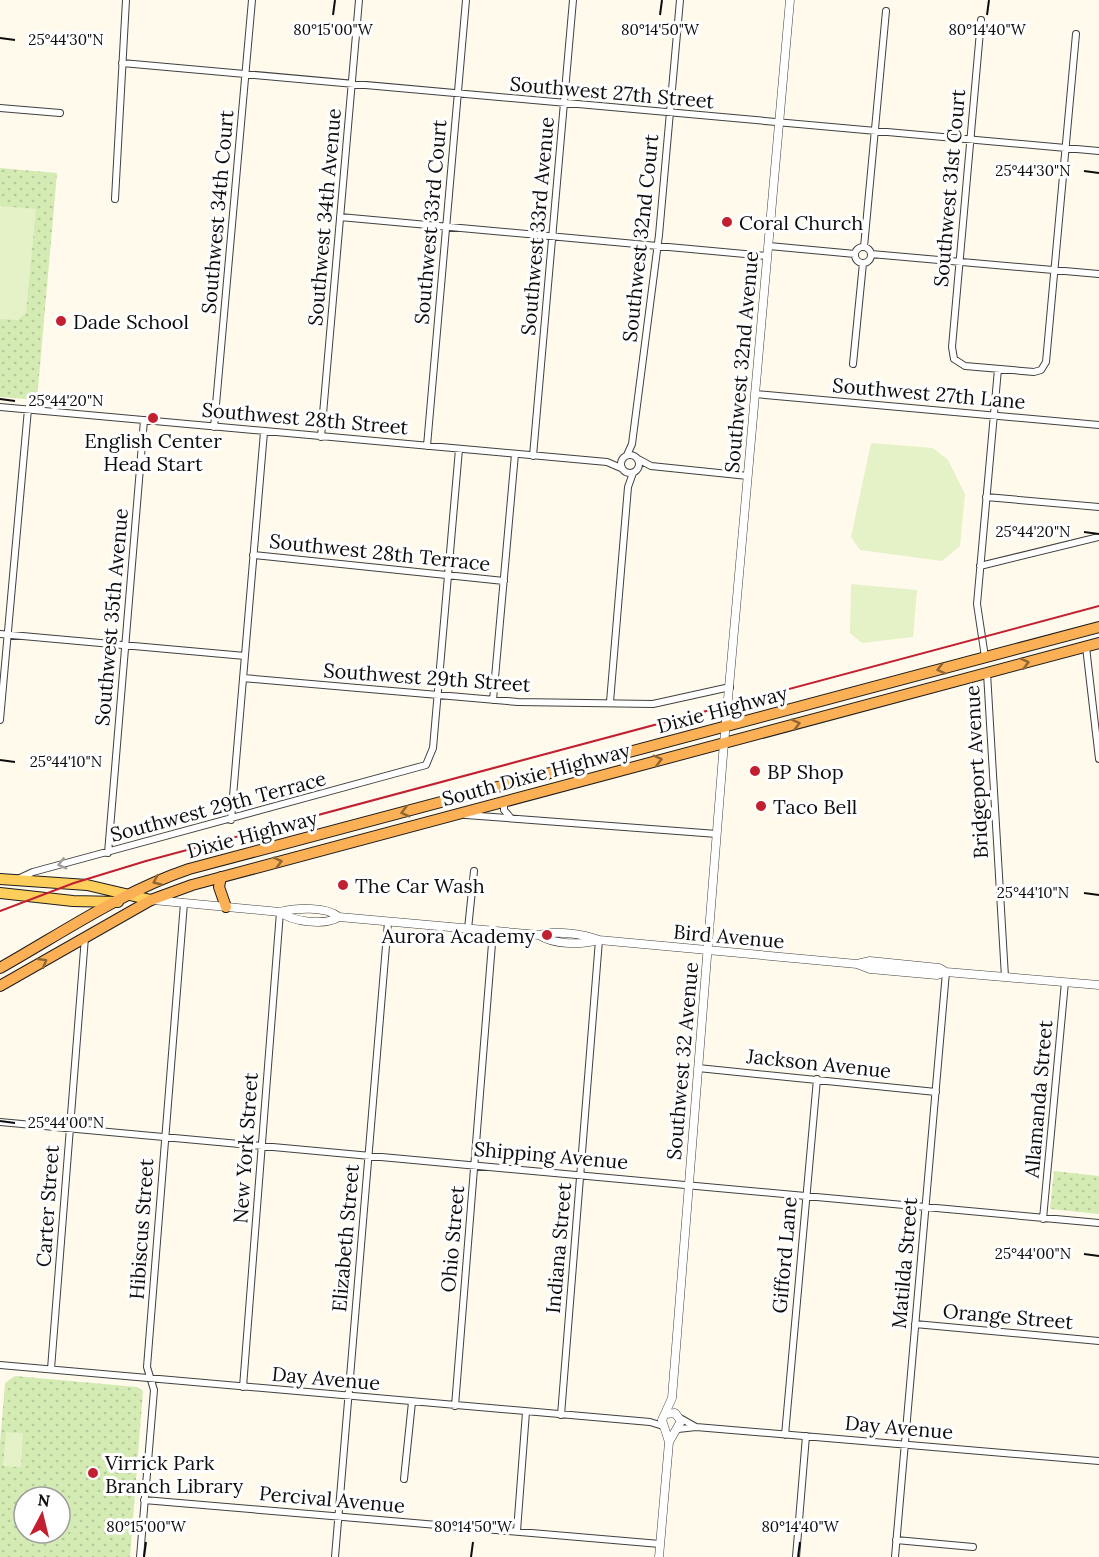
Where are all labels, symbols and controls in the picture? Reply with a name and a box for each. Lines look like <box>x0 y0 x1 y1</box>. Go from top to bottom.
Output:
text: 80°15'00"W <box>293 20 374 39</box>
text: 80°14'50"W <box>621 20 700 39</box>
text: 80°14'40"W <box>948 20 1027 39</box>
text: 25°44'30"N <box>28 30 104 49</box>
street label: Southwest 27th Street <box>509 71 716 113</box>
street label: Southwest 31st Court <box>928 88 970 288</box>
street label: Southwest 34th Avenue <box>302 107 346 327</box>
street label: Southwest 34th Court <box>196 109 238 315</box>
street label: Southwest 33rd Avenue <box>515 115 559 336</box>
street label: Southwest 33rd Court <box>409 118 451 326</box>
street label: Southwest 32nd Court <box>617 133 663 343</box>
text: 25°44'30"N <box>995 161 1071 180</box>
place label: Coral Church <box>739 210 863 235</box>
marker: Coral Church <box>720 215 734 229</box>
street label: Southwest 32nd Avenue <box>719 250 763 474</box>
place label: Dade School <box>73 309 189 334</box>
marker: Dade School <box>54 314 68 328</box>
street label: Southwest 27th Lane <box>831 372 1027 414</box>
text: 25°44'20"N <box>28 391 104 410</box>
street label: Southwest 28th Street <box>201 397 410 440</box>
marker: English Center Head Start <box>146 411 160 425</box>
place label: English Center Head Start <box>84 428 222 476</box>
street label: Southwest 35th Avenue <box>89 507 133 727</box>
text: 25°44'20"N <box>995 522 1071 541</box>
street label: Southwest 28th Terrace <box>268 528 492 576</box>
street label: Southwest 29th Street <box>323 657 532 697</box>
one-way arrow <box>1020 657 1030 670</box>
one-way arrow <box>936 662 947 674</box>
street label: Dixie Highway <box>654 679 790 738</box>
street label: Bridgeport Avenue <box>959 684 993 859</box>
one-way arrow <box>791 718 801 731</box>
street label: South Dixie Highway <box>439 737 633 811</box>
text: 25°44'10"N <box>30 752 102 771</box>
one-way arrow <box>652 755 663 767</box>
place label: BP Shop <box>767 759 844 784</box>
marker: BP Shop <box>748 764 762 778</box>
street label: Southwest 29th Terrace <box>107 765 329 847</box>
place label: Taco Bell <box>773 794 857 819</box>
marker: Taco Bell <box>754 799 768 813</box>
street label: Dixie Highway <box>184 804 320 863</box>
one-way arrow <box>401 805 411 817</box>
one-way arrow <box>272 856 282 869</box>
one-way arrow <box>57 857 67 870</box>
place label: The Car Wash <box>355 873 485 898</box>
one-way arrow <box>152 874 163 886</box>
marker: The Car Wash <box>336 878 350 892</box>
text: 25°44'10"N <box>997 883 1069 902</box>
street label: Bird Avenue <box>672 919 786 953</box>
place label: Aurora Academy <box>381 923 535 948</box>
marker: Aurora Academy <box>540 928 554 942</box>
one-way arrow <box>37 957 47 969</box>
street label: Southwest 32 Avenue <box>661 961 703 1161</box>
street label: Allamanda Street <box>1019 1019 1057 1180</box>
street label: Jackson Avenue <box>745 1043 893 1083</box>
street label: New York Street <box>227 1071 263 1224</box>
text: 25°44'00"N <box>28 1113 104 1132</box>
street label: Shipping Avenue <box>473 1136 629 1174</box>
street label: Carter Street <box>30 1144 64 1268</box>
street label: Hibiscus Street <box>124 1157 158 1300</box>
street label: Elizabeth Street <box>326 1163 364 1313</box>
street label: Indiana Street <box>540 1181 576 1314</box>
street label: Ohio Street <box>435 1184 469 1293</box>
street label: Gifford Lane <box>766 1195 802 1314</box>
street label: Matilda Street <box>886 1196 922 1330</box>
text: 25°44'00"N <box>995 1244 1071 1263</box>
street label: Orange Street <box>942 1298 1074 1334</box>
street label: Day Avenue <box>271 1361 381 1395</box>
street label: Day Avenue <box>844 1410 954 1444</box>
place label: Virrick Park Branch Library <box>104 1450 244 1498</box>
marker: Virrick Park Branch Library <box>86 1466 100 1480</box>
street label: Percival Avenue <box>258 1480 406 1518</box>
north arrow <box>12 1485 72 1545</box>
text: N <box>36 1489 51 1511</box>
text: 80°15'00"W <box>106 1517 187 1536</box>
text: 80°14'50"W <box>434 1517 513 1536</box>
text: 80°14'40"W <box>761 1517 840 1536</box>

